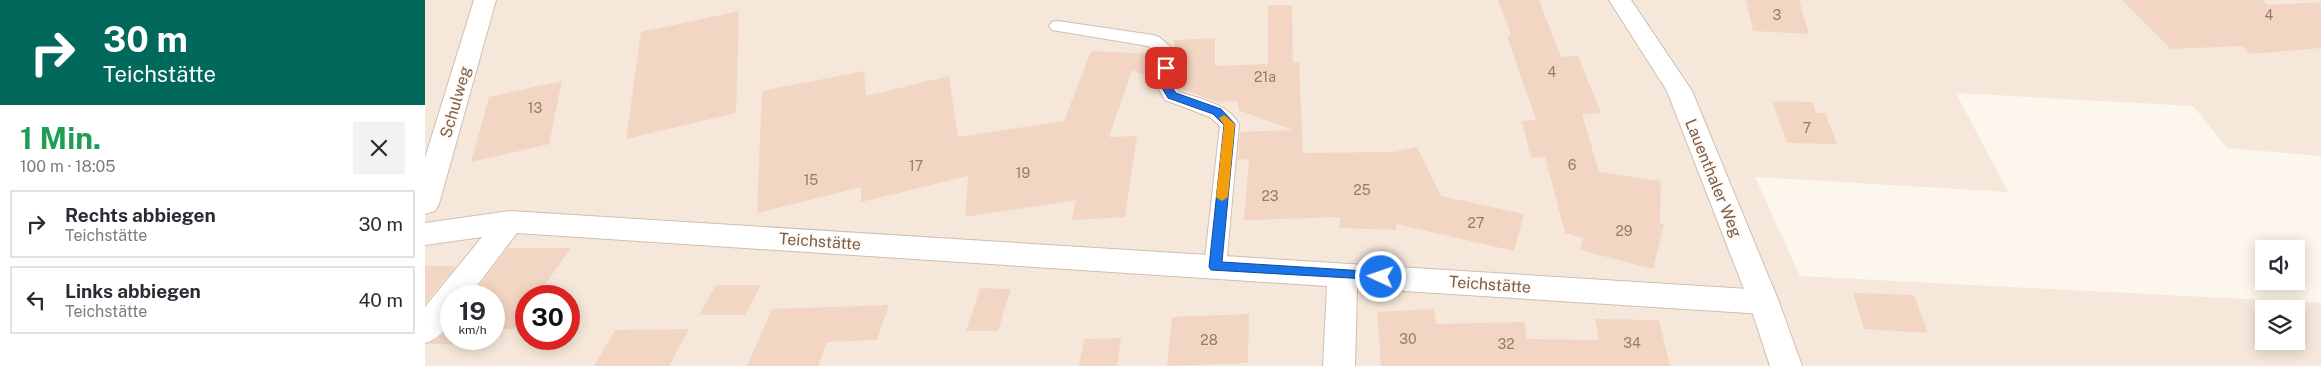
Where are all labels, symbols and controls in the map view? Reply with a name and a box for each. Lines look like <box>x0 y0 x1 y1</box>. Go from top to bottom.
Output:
house number: 3 <box>1773 7 1782 23</box>
house number: 4 <box>2265 7 2274 23</box>
text: 30 m <box>103 19 188 60</box>
icon: right <box>20 20 85 85</box>
pin <box>1145 47 1187 89</box>
icon: arrive <box>1152 54 1180 82</box>
text: Teichstätte <box>103 61 216 87</box>
street label: Schulweg <box>436 64 475 140</box>
house number: 4 <box>1548 64 1557 80</box>
house number: 21a <box>1254 69 1276 85</box>
house number: 13 <box>528 100 542 116</box>
street label: Lauenthaler Weg <box>1681 116 1746 240</box>
text: 1 Min. <box>20 120 101 156</box>
house number: 7 <box>1803 120 1811 136</box>
button: close <box>353 122 405 174</box>
text: 100 m · 18:05 <box>20 157 116 176</box>
house number: 6 <box>1568 157 1577 173</box>
house number: 17 <box>909 158 923 174</box>
house number: 19 <box>1016 165 1030 181</box>
house number: 15 <box>804 172 818 188</box>
house number: 25 <box>1353 182 1371 198</box>
house number: 23 <box>1261 188 1279 204</box>
text: Rechts abbiegen <box>65 204 216 226</box>
icon: right <box>22 210 50 238</box>
text: 30 m <box>358 213 403 235</box>
house number: 27 <box>1468 215 1484 231</box>
house number: 29 <box>1615 223 1633 239</box>
text: Teichstätte <box>65 226 147 245</box>
street label: Teichstätte <box>778 229 862 254</box>
map controls <box>2255 240 2305 350</box>
button: sound <box>2255 240 2305 290</box>
position arrow <box>1354 250 1406 302</box>
street label: Teichstätte <box>1448 272 1532 297</box>
text: Links abbiegen <box>65 280 201 302</box>
speed limit sign: 30 <box>515 285 580 350</box>
icon: left <box>22 286 50 314</box>
text: 40 m <box>358 289 403 311</box>
text: 19 <box>459 296 486 326</box>
button: layers <box>2255 300 2305 350</box>
text: Teichstätte <box>65 302 147 321</box>
text: km/h <box>458 323 487 337</box>
house number: 30 <box>1399 331 1417 347</box>
house number: 28 <box>1200 332 1218 348</box>
house number: 34 <box>1623 335 1641 351</box>
house number: 32 <box>1497 336 1515 352</box>

